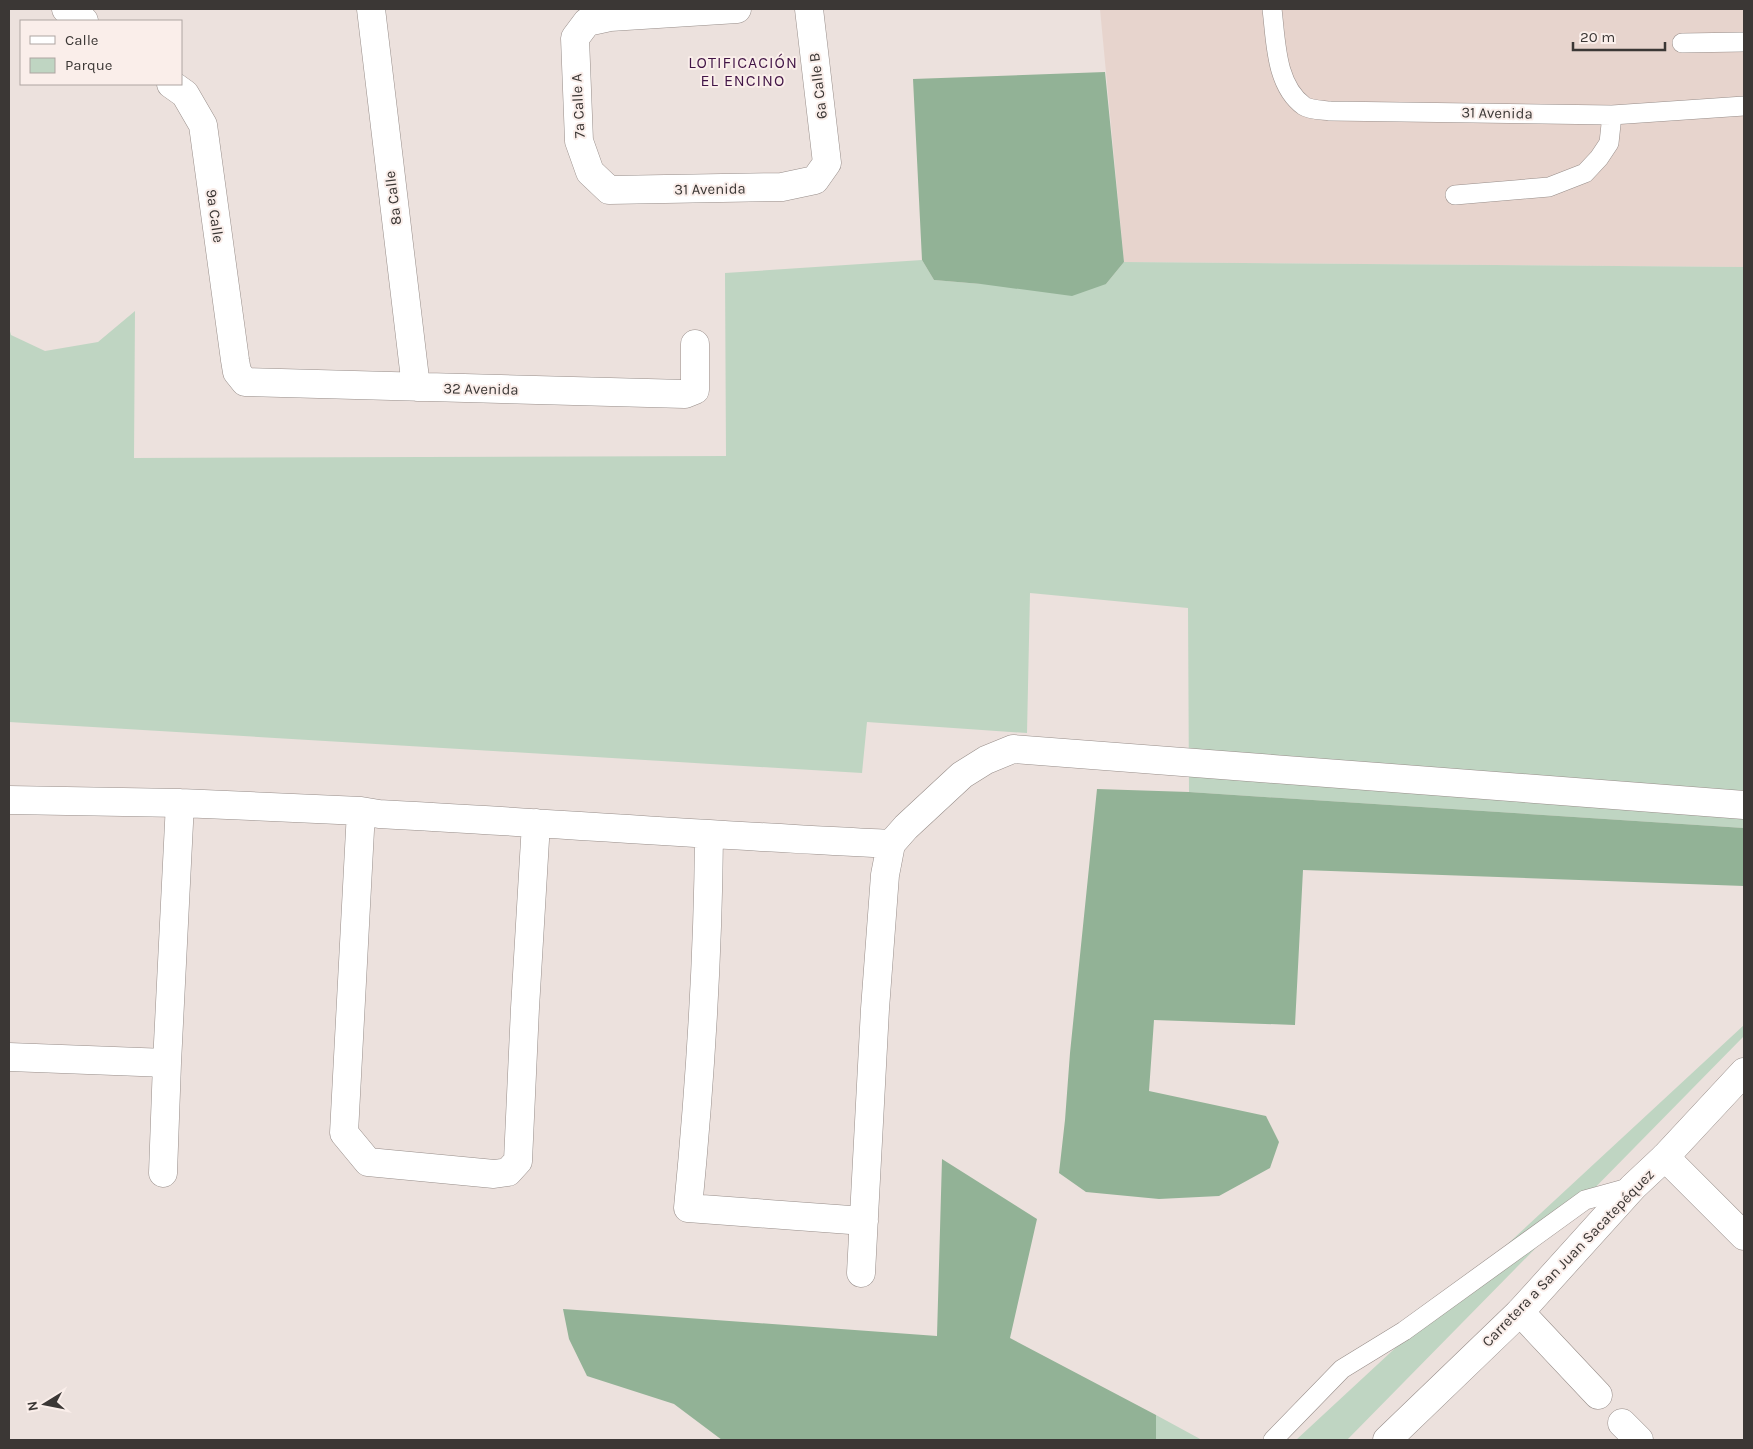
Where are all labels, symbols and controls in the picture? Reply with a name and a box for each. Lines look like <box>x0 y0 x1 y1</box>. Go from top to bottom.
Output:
legend <box>20 20 182 85</box>
scale bar <box>1573 20 1666 52</box>
text: 20 m <box>1580 28 1615 46</box>
text: Calle <box>65 31 99 49</box>
street label: 6a Calle B <box>805 52 831 120</box>
district label: LOTIFICACIÓN EL ENCINO <box>688 53 798 90</box>
text: Parque <box>65 56 113 74</box>
street label: 7a Calle A <box>567 73 589 139</box>
street label: 31 Avenida <box>1461 103 1533 123</box>
street label: 8a Calle <box>381 170 405 226</box>
street label: 31 Avenida <box>674 179 746 199</box>
street label: 9a Calle <box>202 188 228 244</box>
street label: 32 Avenida <box>443 379 519 399</box>
street label: Carretera a San Juan Sacatepéquez <box>1478 1165 1658 1351</box>
north arrow <box>20 1379 70 1429</box>
text: N <box>23 1400 42 1413</box>

